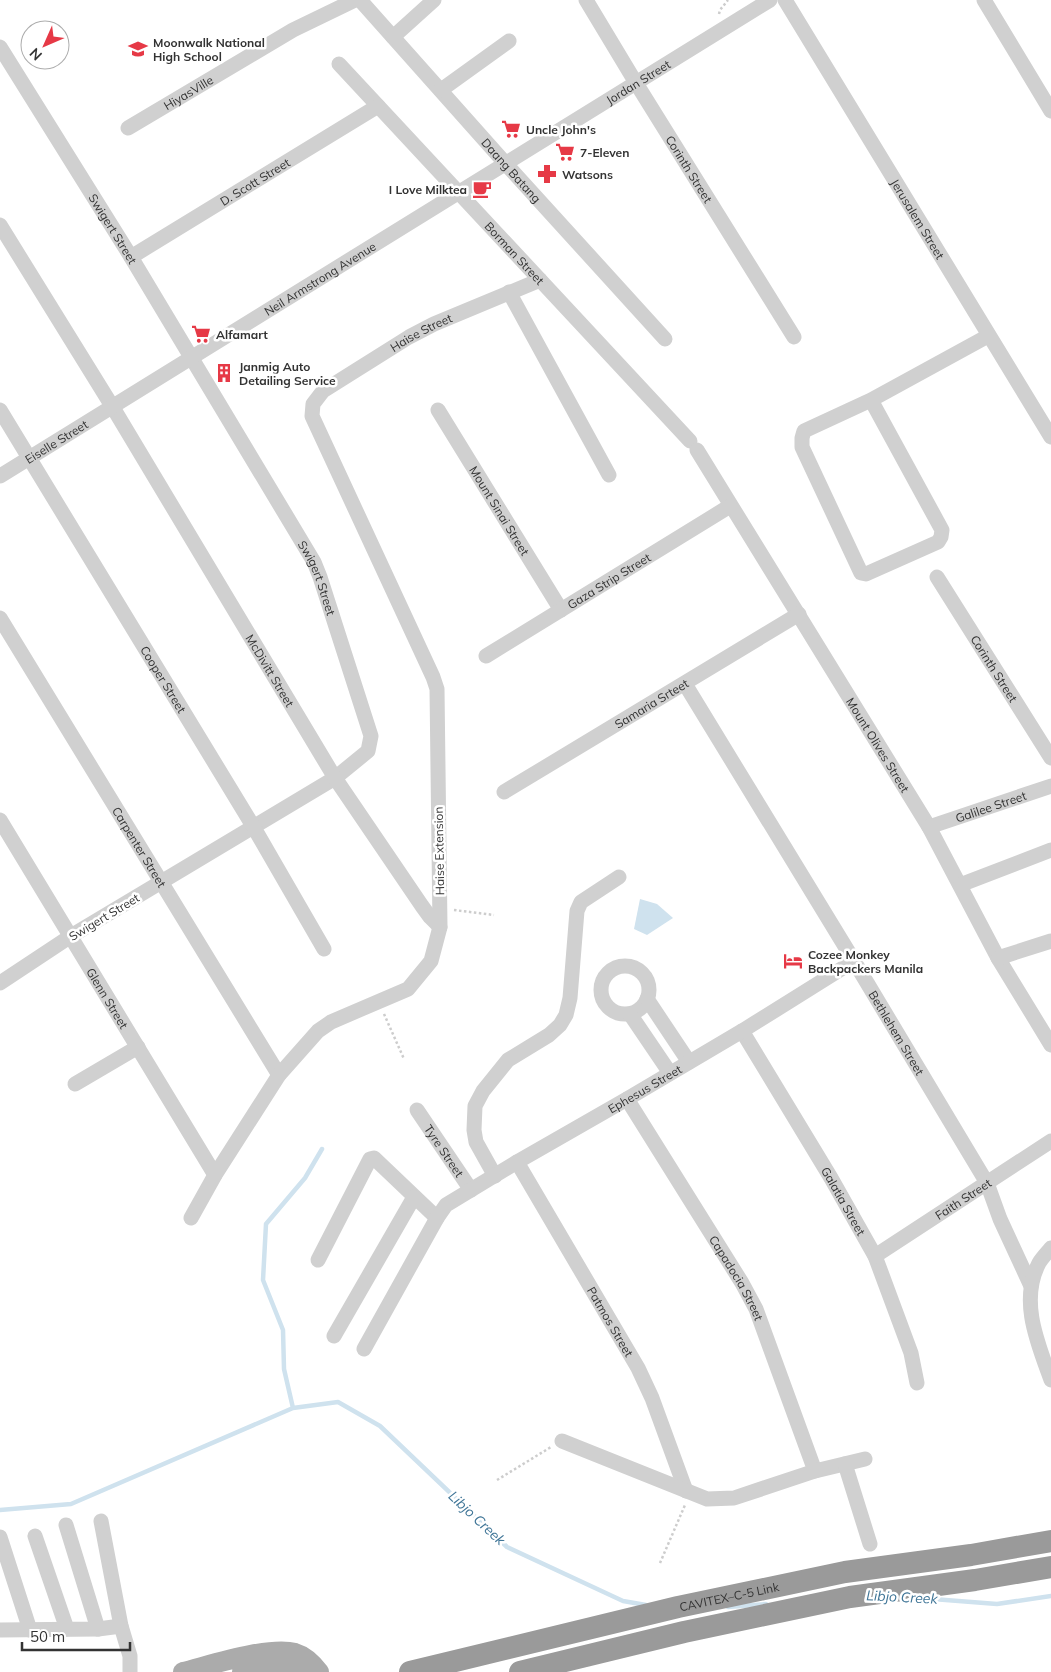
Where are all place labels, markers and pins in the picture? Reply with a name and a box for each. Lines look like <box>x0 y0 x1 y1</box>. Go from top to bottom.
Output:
place label: Moonwalk National High School <box>153 35 265 64</box>
school or university icon: Moonwalk National High School <box>127 38 149 60</box>
supermarket icon: Uncle John's <box>500 118 522 140</box>
place label: Uncle John's <box>526 122 596 137</box>
supermarket icon: 7-Eleven <box>554 141 576 163</box>
place label: 7-Eleven <box>580 145 629 160</box>
pharmacy icon: Watsons <box>536 163 558 185</box>
place label: Watsons <box>562 167 613 182</box>
cafe icon: I Love Milktea <box>471 178 493 200</box>
place label: I Love Milktea <box>389 182 467 197</box>
supermarket icon: Alfamart <box>190 323 212 345</box>
place label: Alfamart <box>216 327 268 342</box>
place label: Janmig Auto Detailing Service <box>239 359 336 388</box>
building icon: Janmig Auto Detailing Service <box>213 362 235 384</box>
place label: Cozee Monkey Backpackers Manila <box>808 947 923 976</box>
hotel icon: Cozee Monkey Backpackers Manila <box>782 950 804 972</box>

